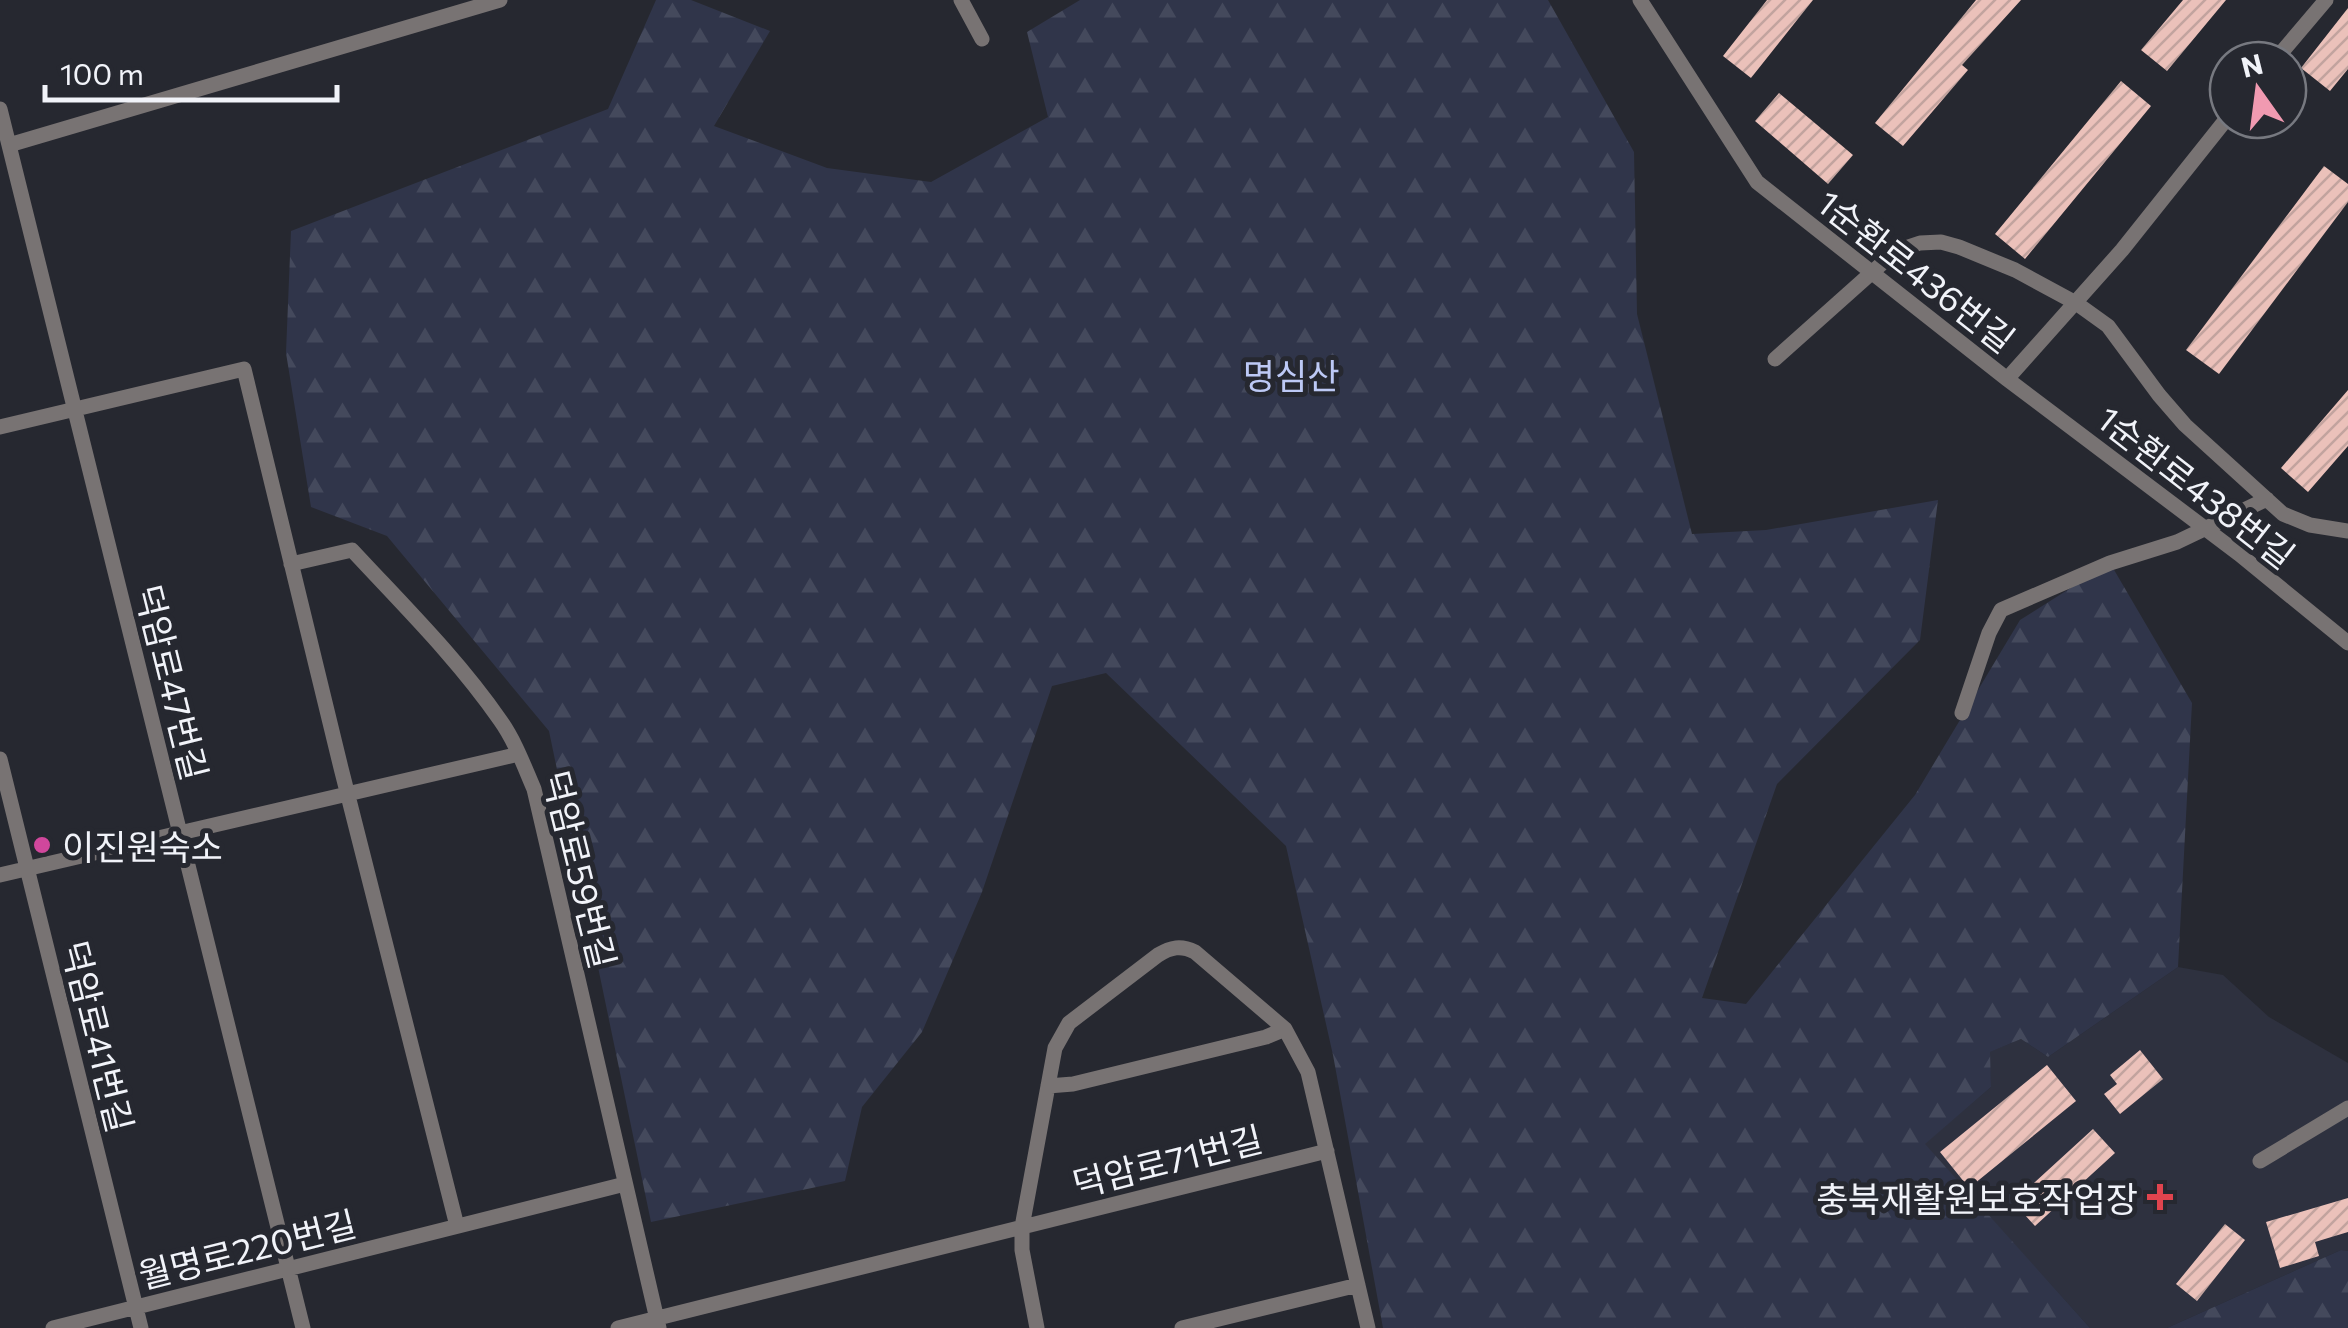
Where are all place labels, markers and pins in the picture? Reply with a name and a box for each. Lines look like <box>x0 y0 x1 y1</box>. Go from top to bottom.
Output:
place label: 이진원숙소 <box>62 824 223 867</box>
marker: 이진원숙소 <box>31 834 53 856</box>
place label: 충북재활원보호작업장 <box>1816 1176 2138 1219</box>
marker: 충북재활원보호작업장 <box>2147 1184 2173 1210</box>

